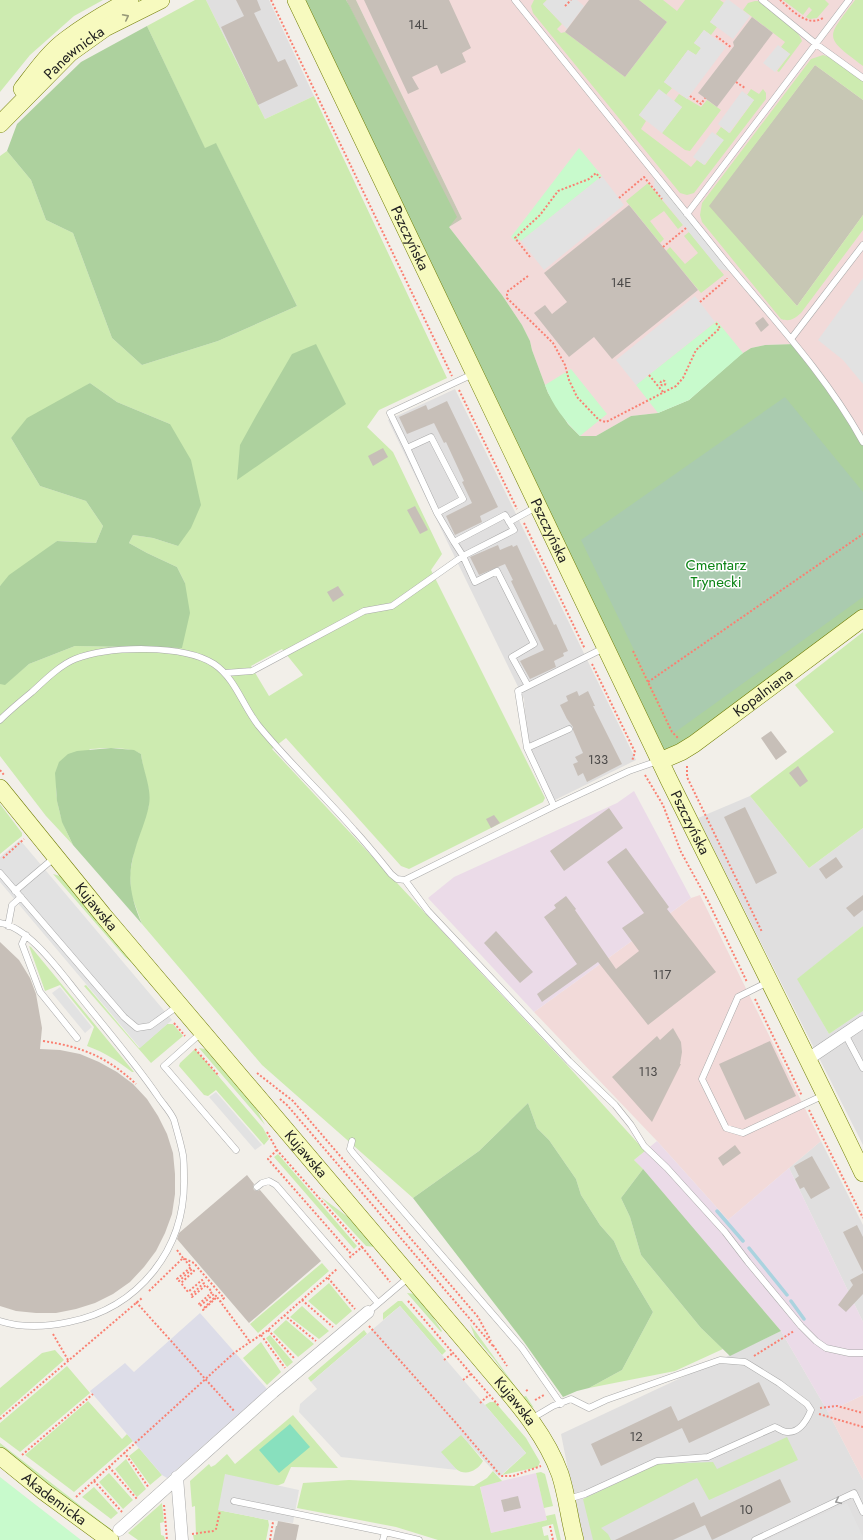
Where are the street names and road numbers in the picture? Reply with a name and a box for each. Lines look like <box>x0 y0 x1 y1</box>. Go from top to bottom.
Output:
street label: Panewnicka <box>39 21 109 85</box>
street label: Pszczyńska <box>385 202 435 274</box>
street label: Pszczyńska <box>525 495 575 566</box>
street label: Kopalniana <box>728 663 797 722</box>
street label: Pszczyńska <box>665 787 715 858</box>
street label: Kujawska <box>70 878 123 936</box>
street label: Kujawska <box>279 1125 333 1183</box>
street label: Kujawska <box>489 1372 542 1430</box>
street label: Akademicka <box>17 1467 91 1531</box>

